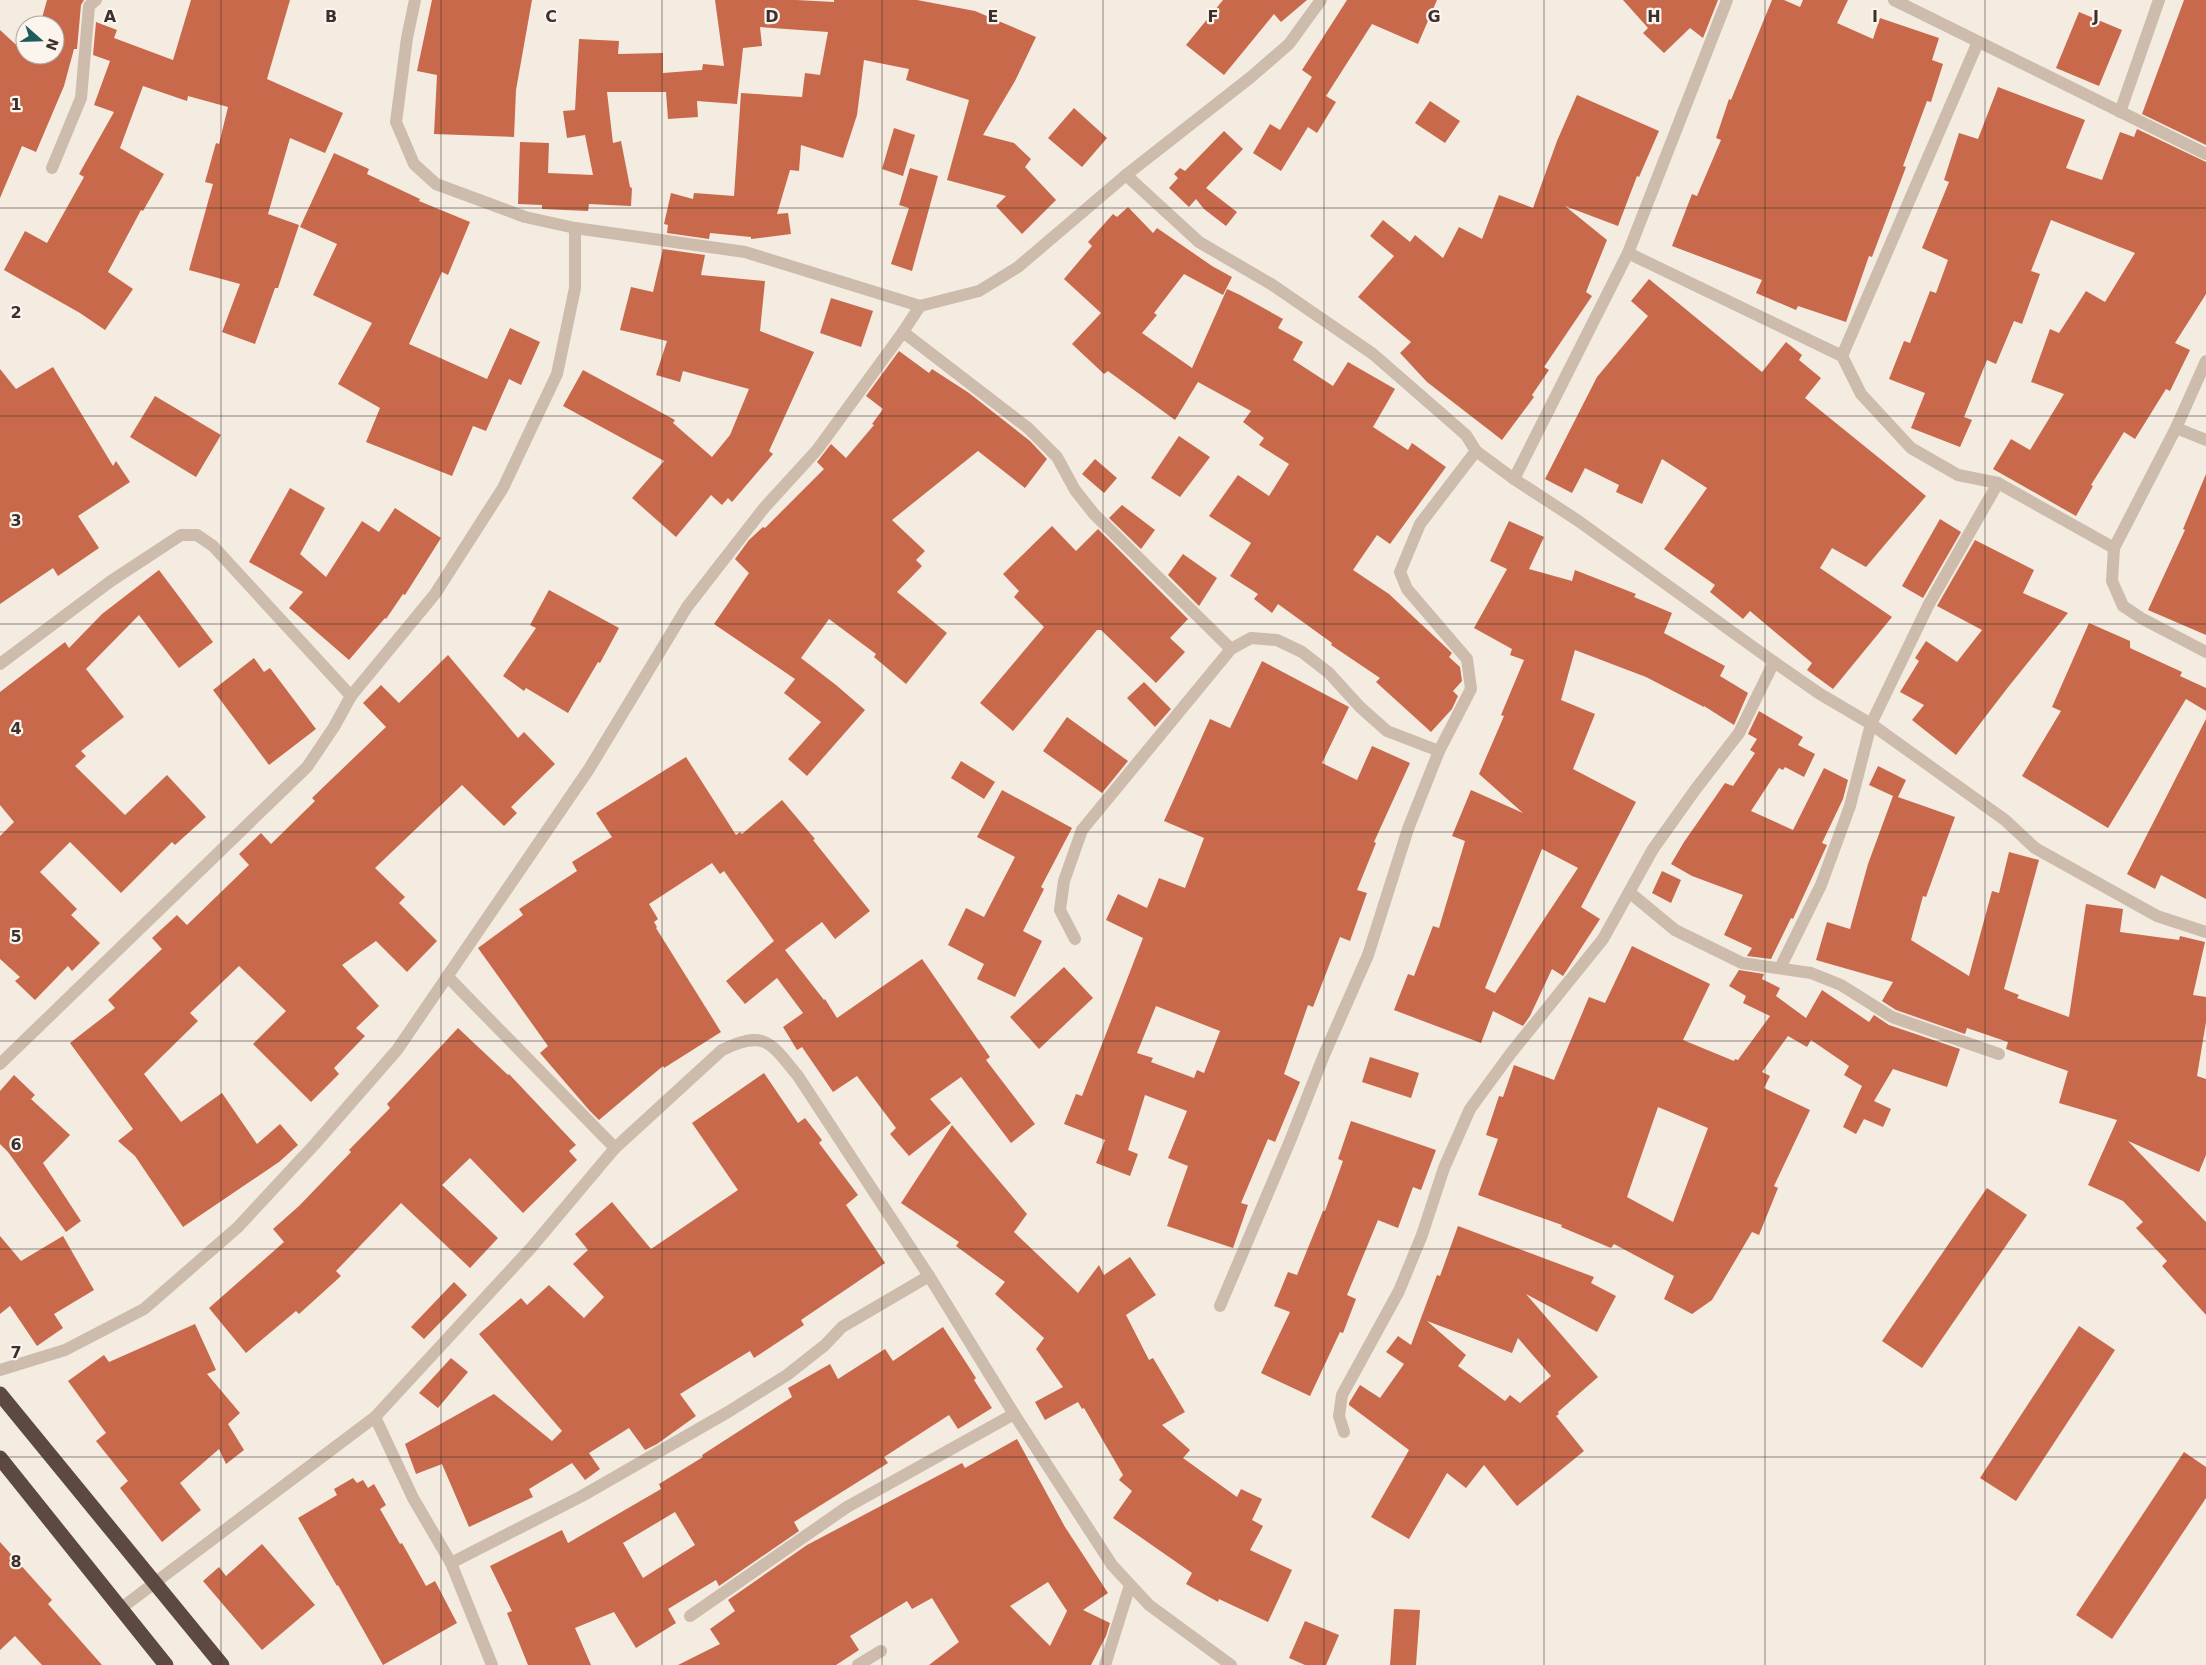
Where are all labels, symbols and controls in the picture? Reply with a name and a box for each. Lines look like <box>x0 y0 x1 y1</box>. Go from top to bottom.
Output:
text: A <box>104 7 117 26</box>
text: B <box>325 7 337 26</box>
text: C <box>545 7 557 26</box>
text: D <box>765 7 779 26</box>
text: E <box>988 7 998 26</box>
text: F <box>1208 7 1218 26</box>
text: G <box>1427 7 1441 26</box>
text: H <box>1647 7 1661 26</box>
text: I <box>1872 7 1878 26</box>
text: J <box>2092 7 2099 26</box>
north arrow <box>15 15 65 65</box>
text: N <box>43 36 62 53</box>
text: 1 <box>10 95 22 114</box>
text: 2 <box>10 303 22 322</box>
text: 3 <box>10 511 22 530</box>
text: 4 <box>10 719 22 738</box>
text: 5 <box>10 927 22 946</box>
text: 6 <box>10 1135 22 1154</box>
text: 7 <box>10 1343 22 1362</box>
text: 8 <box>10 1552 22 1571</box>

